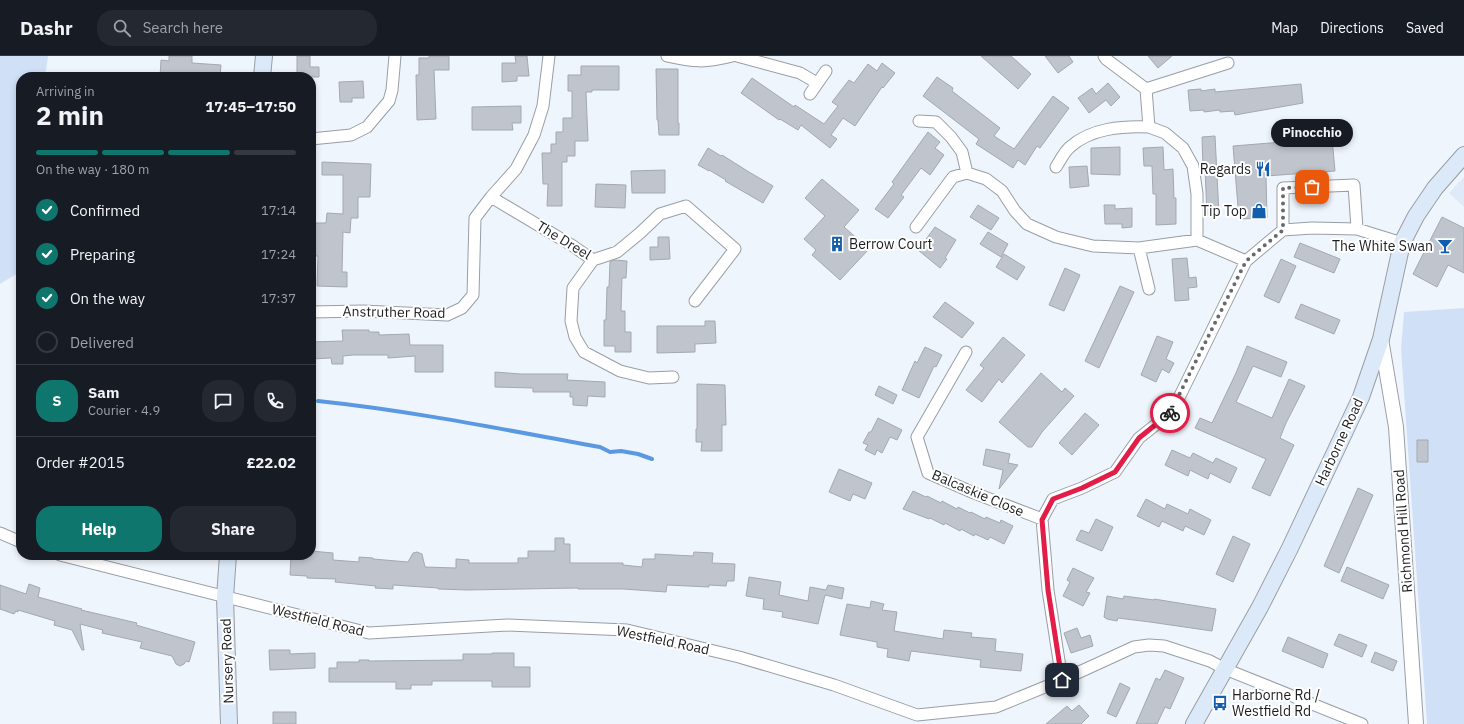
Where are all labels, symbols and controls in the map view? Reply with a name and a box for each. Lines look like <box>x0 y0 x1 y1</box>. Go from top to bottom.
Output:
search box <box>97 10 377 46</box>
text: Dashr <box>20 16 73 40</box>
icon: search <box>111 17 133 39</box>
text: Search here <box>143 18 223 37</box>
text: Map <box>1271 19 1298 37</box>
text: Directions <box>1320 19 1384 37</box>
text: Saved <box>1406 19 1444 37</box>
text: Arriving in <box>36 83 95 100</box>
text: 17:45–17:50 <box>205 97 296 116</box>
text: 2 min <box>36 98 104 132</box>
callout: Pinocchio <box>1271 119 1353 147</box>
text: Pinocchio <box>1282 124 1342 141</box>
place label: Regards <box>1200 160 1251 178</box>
restaurant icon: Regards <box>1254 160 1272 178</box>
text: On the way · 180 m <box>36 161 149 178</box>
pin <box>1295 170 1329 204</box>
icon: bag <box>1301 176 1323 198</box>
icon: check <box>36 199 58 221</box>
text: Confirmed <box>70 201 140 220</box>
text: 17:14 <box>261 202 296 219</box>
place label: Tip Top <box>1201 202 1247 220</box>
shop icon: Tip Top <box>1250 202 1268 220</box>
street label: The Dreel <box>533 217 595 263</box>
building icon: Berrow Court <box>828 235 846 253</box>
place label: Berrow Court <box>849 235 933 253</box>
place label: The White Swan <box>1332 237 1433 255</box>
bar icon: The White Swan <box>1436 237 1454 255</box>
icon: check <box>36 243 58 265</box>
text: Preparing <box>70 245 135 264</box>
text: 17:24 <box>261 246 296 263</box>
icon: check <box>36 287 58 309</box>
text: On the way <box>70 289 145 308</box>
text: 17:37 <box>261 290 296 307</box>
street label: Anstruther Road <box>342 302 446 322</box>
text: Delivered <box>70 333 134 352</box>
button: chat <box>202 380 244 422</box>
button: phone <box>254 380 296 422</box>
text: Sam <box>88 383 119 402</box>
text: S <box>52 391 62 410</box>
courier <box>1150 393 1190 433</box>
street label: Harborne Road <box>1311 395 1367 489</box>
text: Courier · 4.9 <box>88 402 160 419</box>
icon: bike <box>1159 402 1181 424</box>
text: Order #2015 <box>36 453 125 472</box>
text: £22.02 <box>247 453 296 472</box>
street label: Balcaskie Close <box>929 465 1027 521</box>
street label: Richmond Hill Road <box>1390 469 1416 593</box>
button: Help <box>36 506 162 552</box>
button: Share <box>170 506 296 552</box>
street label: Westfield Road <box>270 600 366 640</box>
street label: Nursery Road <box>217 618 237 704</box>
street label: Westfield Road <box>615 621 711 659</box>
pin <box>1045 663 1079 697</box>
icon: home <box>1051 669 1073 691</box>
place label: Harborne Rd / Westfield Rd <box>1232 686 1320 720</box>
bus stop icon: Harborne Rd / Westfield Rd <box>1211 694 1229 712</box>

